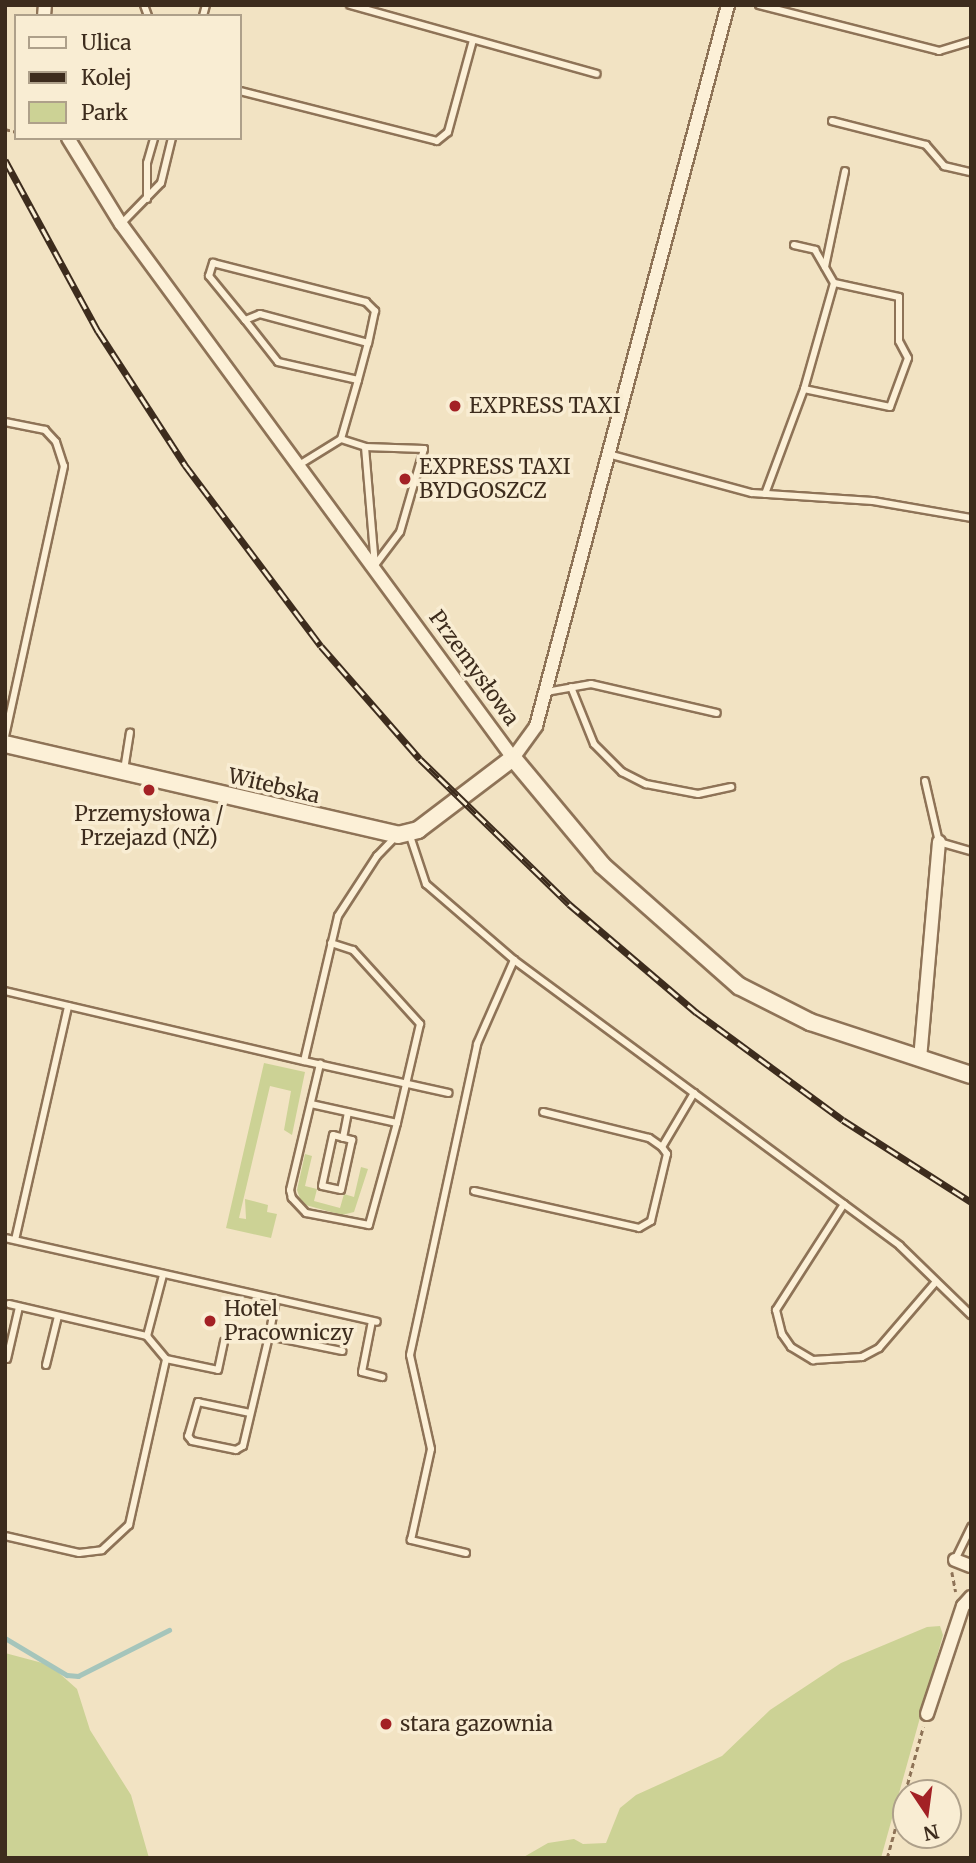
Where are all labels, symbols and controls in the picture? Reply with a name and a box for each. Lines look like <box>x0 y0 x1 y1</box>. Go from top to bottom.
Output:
legend <box>14 14 242 140</box>
text: Ulica <box>81 29 131 56</box>
text: Kolej <box>81 64 132 91</box>
text: Park <box>81 99 128 126</box>
place label: EXPRESS TAXI <box>469 393 621 419</box>
marker: EXPRESS TAXI <box>447 398 463 414</box>
place label: EXPRESS TAXI BYDGOSZCZ <box>419 454 571 504</box>
marker: EXPRESS TAXI BYDGOSZCZ <box>397 471 413 487</box>
street label: Przemysłowa <box>424 606 524 730</box>
street label: Witebska <box>226 763 322 809</box>
marker: Przemysłowa / Przejazd (NŻ) <box>141 782 157 798</box>
place label: Przemysłowa / Przejazd (NŻ) <box>74 801 224 851</box>
place label: Hotel Pracowniczy <box>224 1296 354 1346</box>
marker: Hotel Pracowniczy <box>202 1313 218 1329</box>
place label: stara gazownia <box>400 1711 553 1737</box>
marker: stara gazownia <box>378 1716 394 1732</box>
north arrow <box>892 1779 962 1849</box>
text: N <box>921 1819 941 1846</box>

